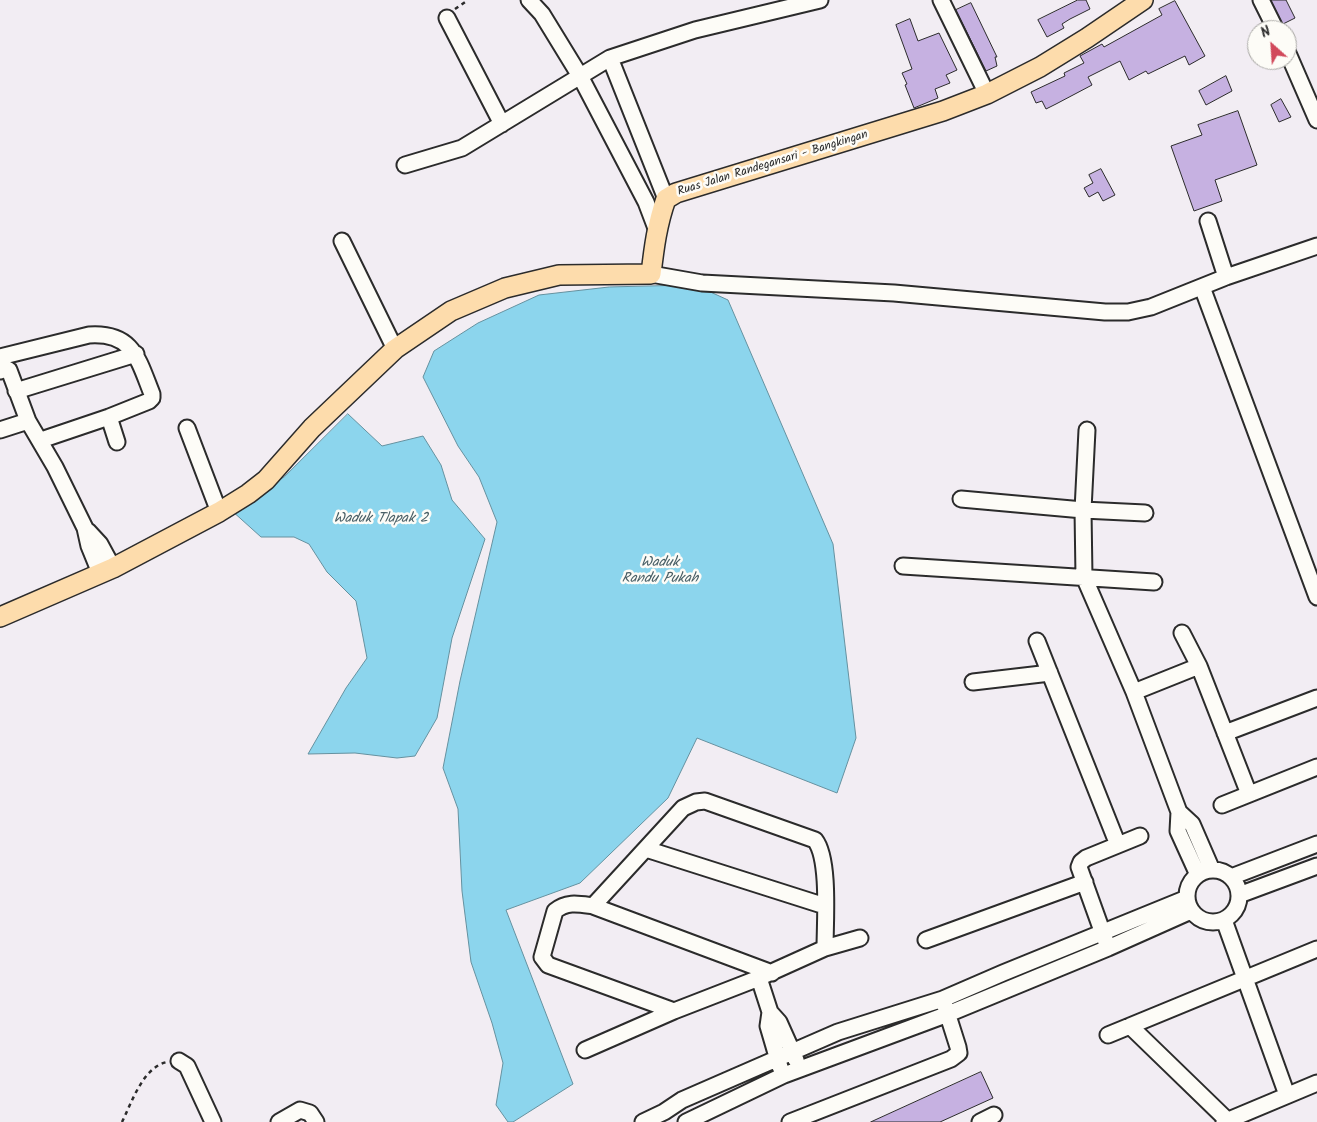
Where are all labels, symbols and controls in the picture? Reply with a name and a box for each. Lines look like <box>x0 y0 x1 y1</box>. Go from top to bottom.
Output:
north arrow <box>1247 20 1297 70</box>
text: N <box>1257 21 1275 44</box>
street label: Ruas Jalan Randegansari - Bangkingan <box>676 128 870 200</box>
water label: Waduk Tlapak 2 <box>334 512 428 528</box>
water label: Waduk Randu Pukah <box>622 556 698 588</box>

